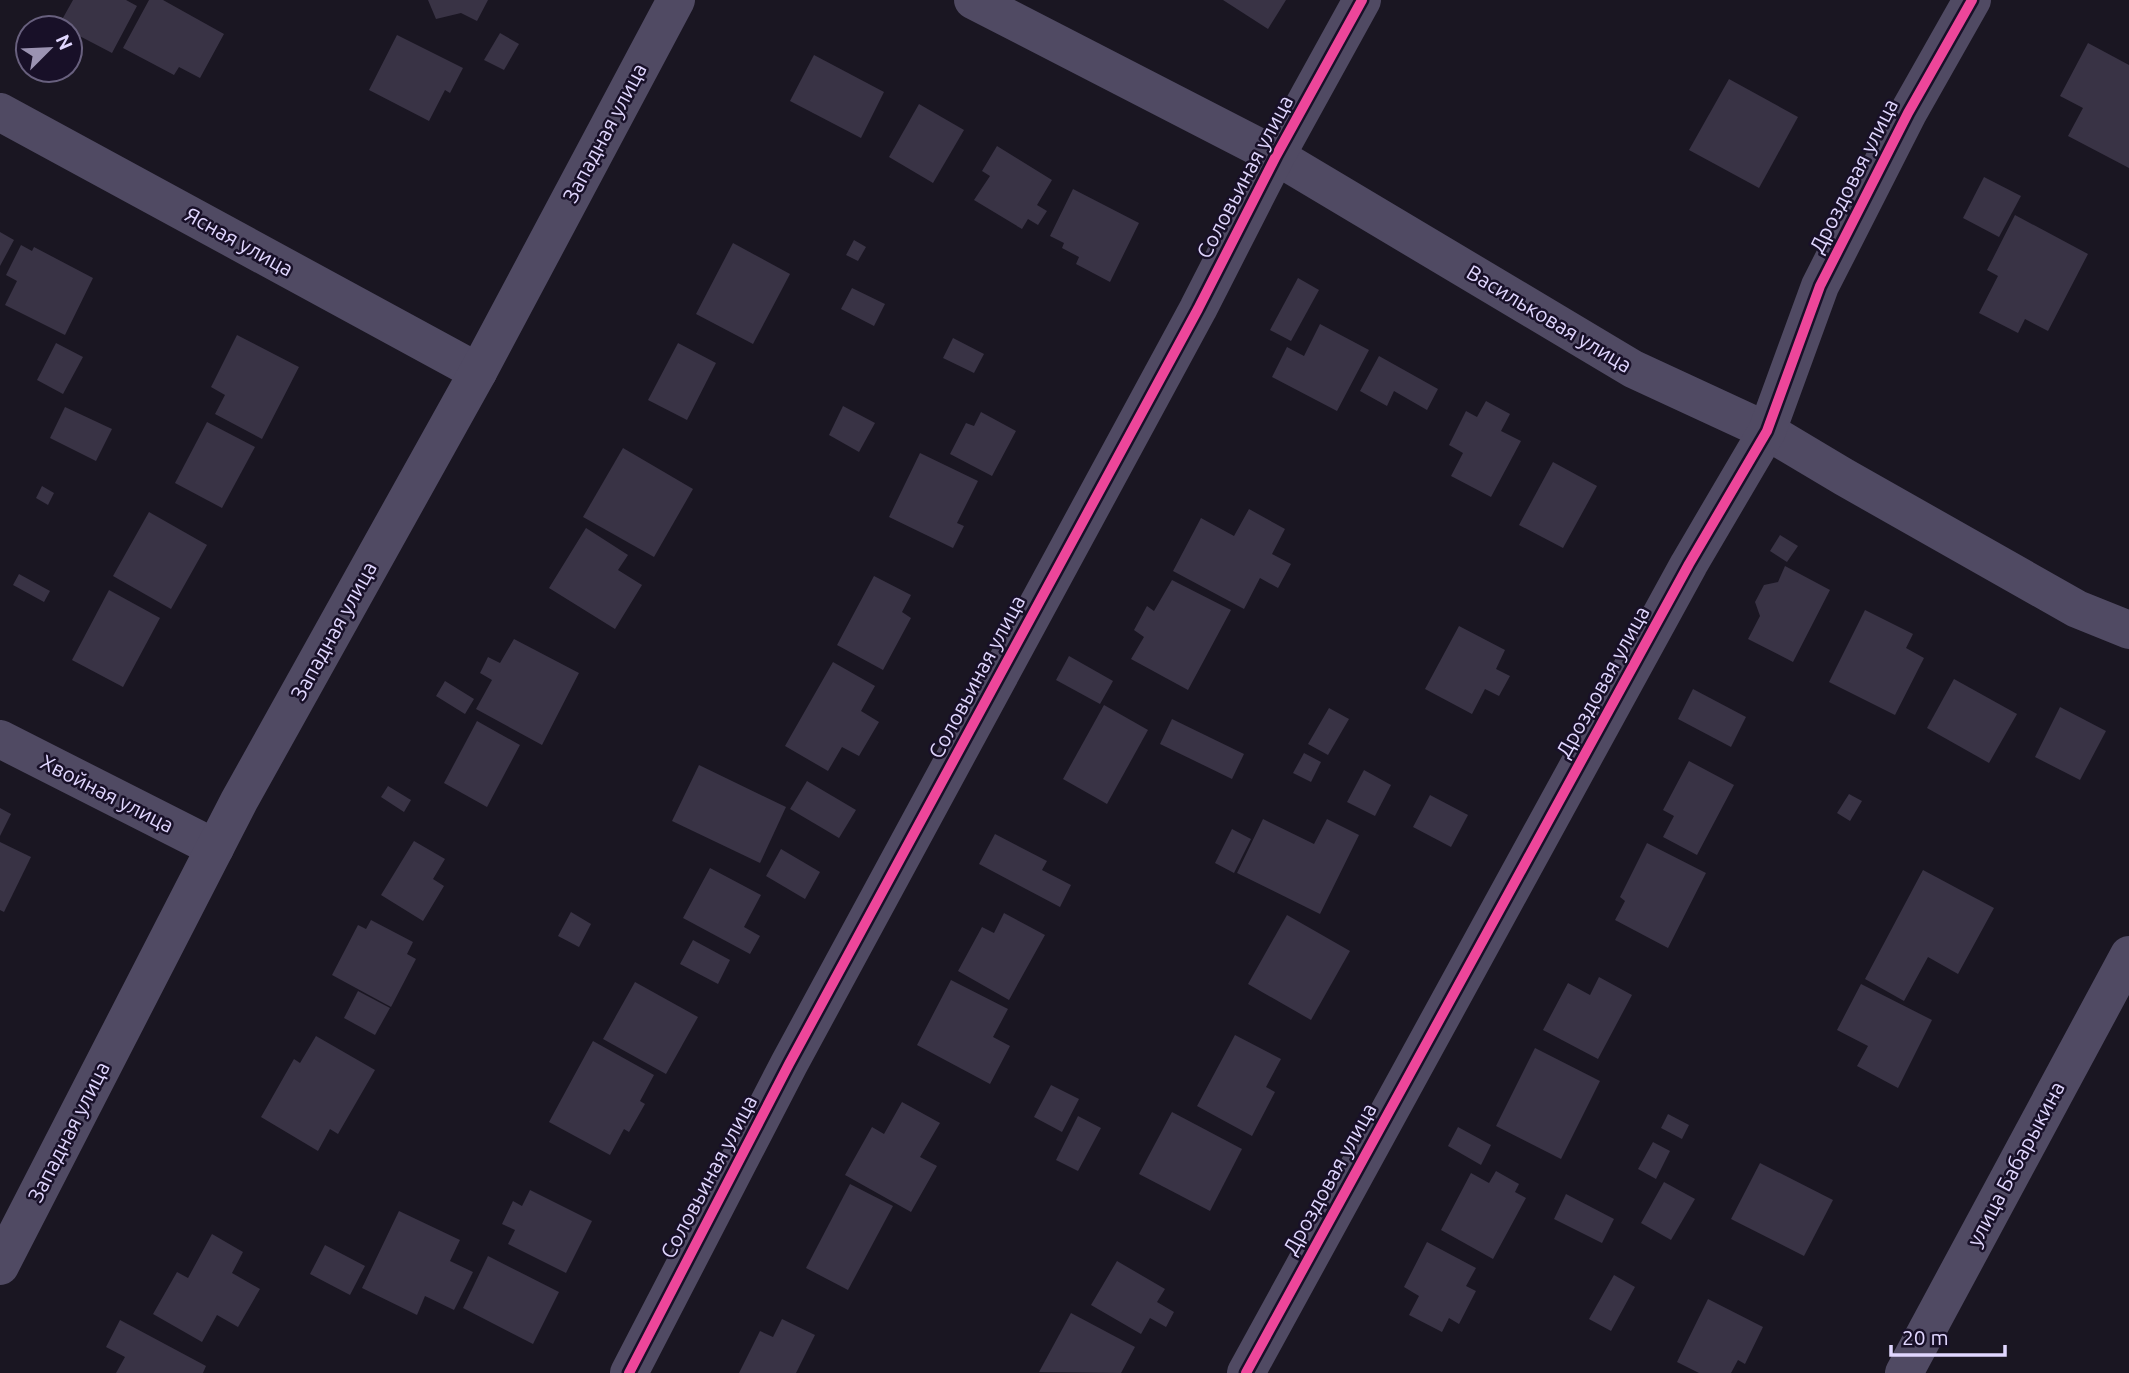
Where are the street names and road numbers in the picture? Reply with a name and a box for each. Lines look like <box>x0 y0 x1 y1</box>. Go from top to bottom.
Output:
street label: Западная улица <box>557 59 651 206</box>
street label: Соловьиная улица <box>1191 91 1297 262</box>
street label: Дроздовая улица <box>1804 95 1902 257</box>
street label: Ясная улица <box>181 202 298 281</box>
street label: Васильковая улица <box>1463 259 1636 377</box>
street label: Западная улица <box>285 557 381 704</box>
street label: Соловьиная улица <box>923 591 1029 762</box>
street label: Дроздовая улица <box>1551 601 1654 762</box>
street label: Хвойная улица <box>37 749 178 837</box>
street label: Западная улица <box>22 1057 114 1206</box>
street label: улица Бабарыкина <box>1961 1077 2069 1250</box>
street label: Соловьиная улица <box>655 1091 761 1262</box>
street label: Дроздовая улица <box>1278 1098 1381 1259</box>

